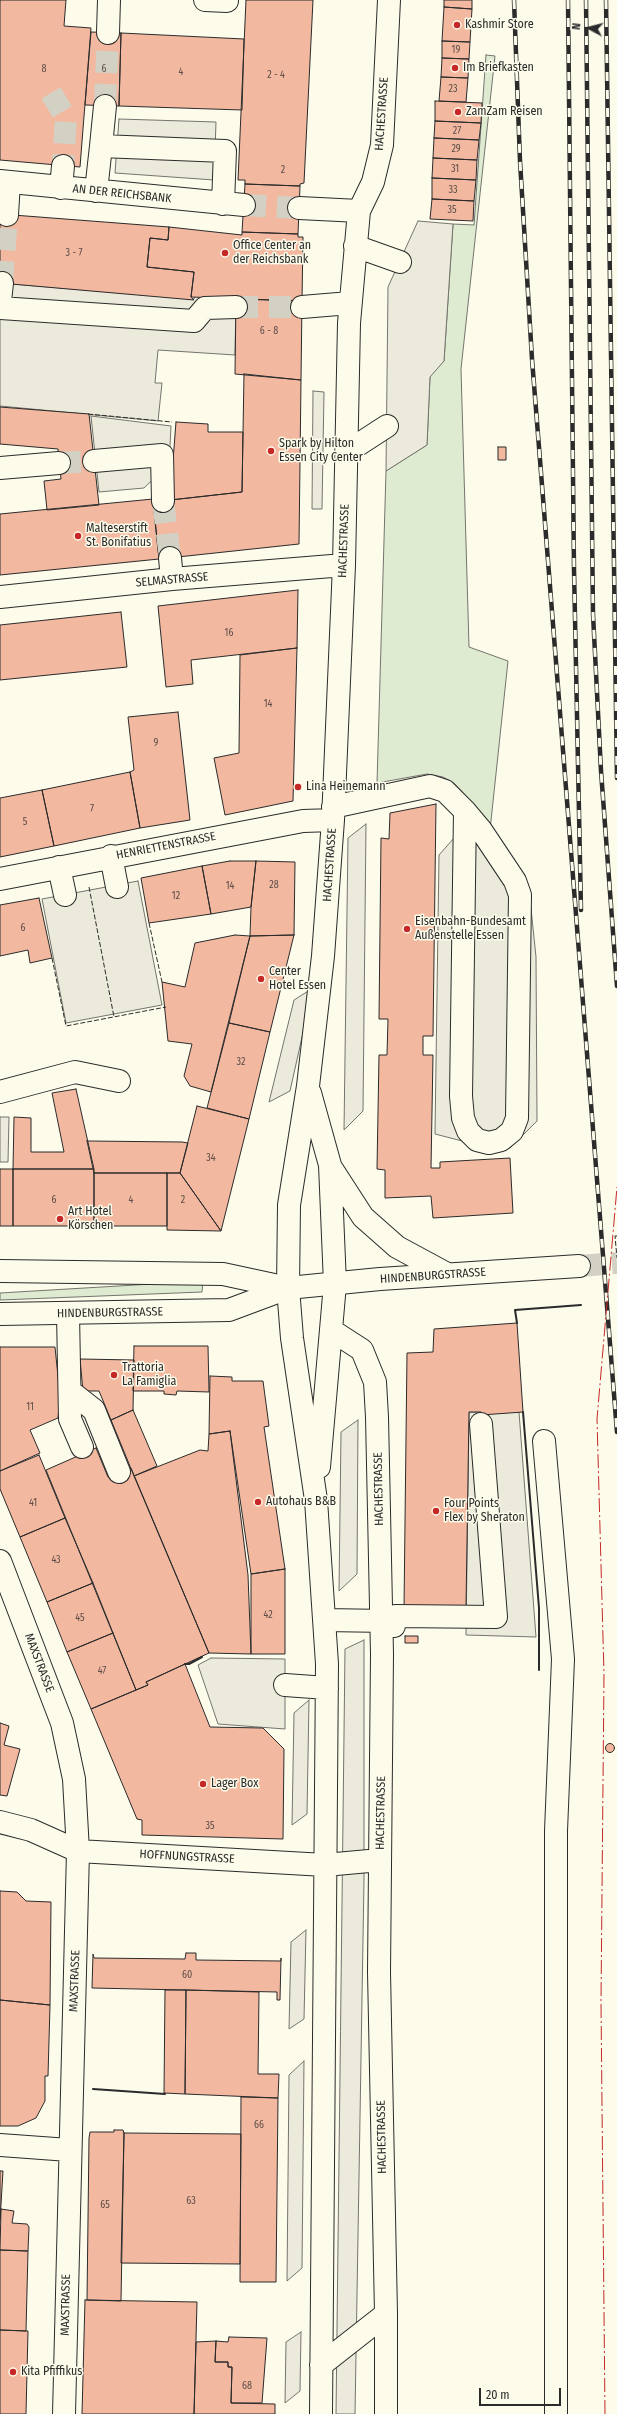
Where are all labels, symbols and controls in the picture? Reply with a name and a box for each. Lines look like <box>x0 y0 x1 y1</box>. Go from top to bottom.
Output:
north arrow <box>569 8 609 48</box>
place label: Kashmir Store <box>465 18 534 32</box>
marker: Kashmir Store <box>452 20 462 30</box>
text: N <box>570 22 583 31</box>
house number: 19 <box>452 44 460 56</box>
place label: Im Briefkasten <box>463 61 534 75</box>
house number: 8 <box>42 63 46 75</box>
house number: 6 <box>102 63 106 75</box>
marker: Im Briefkasten <box>450 63 460 73</box>
house number: 4 <box>179 66 183 78</box>
house number: 2 - 4 <box>267 69 285 81</box>
street label: HACHESTRASSE <box>372 77 392 151</box>
house number: 23 <box>449 83 457 95</box>
place label: ZamZam Reisen <box>466 105 543 119</box>
marker: ZamZam Reisen <box>453 107 463 117</box>
house number: 27 <box>453 125 461 137</box>
house number: 29 <box>451 143 461 155</box>
house number: 31 <box>451 163 459 175</box>
house number: 2 <box>281 164 285 176</box>
street label: AN DER REICHSBANK <box>72 182 172 206</box>
house number: 33 <box>448 184 458 196</box>
house number: 35 <box>447 204 457 216</box>
place label: Office Center an der Reichsbank <box>233 239 311 267</box>
house number: 3 - 7 <box>66 247 82 259</box>
marker: Office Center an der Reichsbank <box>220 248 230 258</box>
house number: 6 - 8 <box>260 325 278 337</box>
place label: Spark by Hilton Essen City Center <box>279 437 363 465</box>
marker: Spark by Hilton Essen City Center <box>266 446 276 456</box>
street label: HACHESTRASSE <box>336 504 352 578</box>
place label: Malteserstift St. Bonifatius <box>86 522 151 550</box>
marker: Malteserstift St. Bonifatius <box>73 531 83 541</box>
street label: SELMASTRASSE <box>135 570 209 590</box>
house number: 16 <box>225 627 233 639</box>
house number: 14 <box>264 698 272 710</box>
house number: 9 <box>154 737 158 749</box>
place label: Lina Heinemann <box>306 780 386 794</box>
marker: Lina Heinemann <box>293 782 303 792</box>
house number: 7 <box>90 803 94 815</box>
house number: 5 <box>23 816 27 828</box>
street label: HACHESTRASSE <box>320 828 340 902</box>
street label: HENRIETTENSTRASSE <box>115 829 217 863</box>
house number: 28 <box>269 879 279 891</box>
house number: 14 <box>226 880 234 892</box>
house number: 12 <box>172 890 180 902</box>
place label: Eisenbahn-Bundesamt Außenstelle Essen <box>415 915 526 943</box>
house number: 6 <box>21 922 25 934</box>
marker: Eisenbahn-Bundesamt Außenstelle Essen <box>402 924 412 934</box>
place label: Center Hotel Essen <box>269 965 326 993</box>
marker: Center Hotel Essen <box>256 974 266 984</box>
house number: 32 <box>237 1056 245 1068</box>
house number: 34 <box>206 1152 216 1164</box>
house number: 6 <box>52 1194 56 1206</box>
house number: 4 <box>129 1194 133 1206</box>
house number: 2 <box>181 1194 185 1206</box>
place label: Art Hotel Körschen <box>68 1205 113 1233</box>
marker: Art Hotel Körschen <box>55 1214 65 1224</box>
street label: HINDENBURGSTRASSE <box>380 1265 486 1287</box>
street label: HINDENBURGSTRASSE <box>57 1305 163 1321</box>
place label: Trattoria La Famiglia <box>122 1361 176 1389</box>
marker: Trattoria La Famiglia <box>109 1370 119 1380</box>
house number: 11 <box>26 1401 34 1413</box>
street label: HACHESTRASSE <box>371 1452 387 1526</box>
place label: Autohaus B&B <box>266 1495 336 1509</box>
house number: 41 <box>29 1497 37 1509</box>
marker: Autohaus B&B <box>253 1497 263 1507</box>
place label: Four Points Flex by Sheraton <box>444 1497 525 1525</box>
marker: Four Points Flex by Sheraton <box>431 1506 441 1516</box>
house number: 43 <box>51 1554 61 1566</box>
house number: 42 <box>263 1609 273 1621</box>
house number: 45 <box>75 1612 85 1624</box>
street label: MAXSTRASSE <box>21 1631 57 1695</box>
house number: 47 <box>98 1665 106 1677</box>
street label: HACHESTRASSE <box>373 1776 389 1850</box>
place label: Lager Box <box>211 1777 258 1791</box>
marker: Lager Box <box>198 1779 208 1789</box>
house number: 35 <box>205 1820 215 1832</box>
street label: HOFFNUNGSTRASSE <box>139 1847 235 1867</box>
street label: MAXSTRASSE <box>67 1950 83 2012</box>
house number: 60 <box>182 1969 192 1981</box>
street label: HACHESTRASSE <box>374 2100 390 2174</box>
house number: 66 <box>254 2119 264 2131</box>
house number: 63 <box>186 2195 196 2207</box>
house number: 65 <box>100 2199 110 2211</box>
street label: MAXSTRASSE <box>58 2274 74 2336</box>
place label: Kita Pfiffikus <box>21 2365 82 2379</box>
marker: Kita Pfiffikus <box>8 2367 18 2377</box>
house number: 68 <box>242 2380 252 2392</box>
scale bar <box>481 2380 563 2406</box>
text: 20 m <box>486 2388 510 2402</box>

